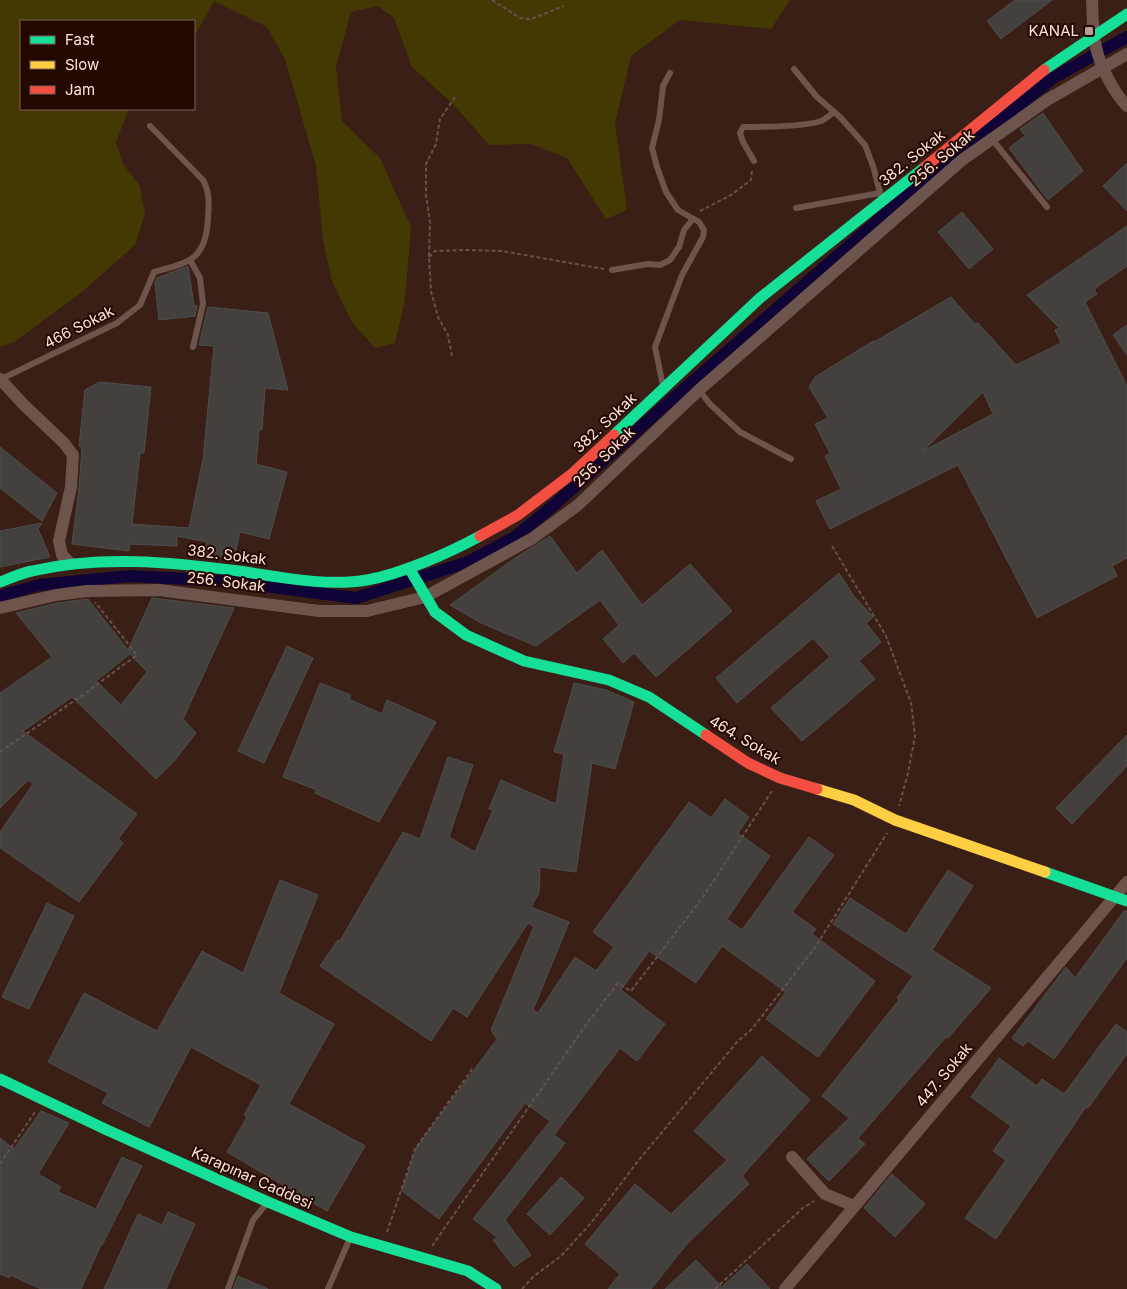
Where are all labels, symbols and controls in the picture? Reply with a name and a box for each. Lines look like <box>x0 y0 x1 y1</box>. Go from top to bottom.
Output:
legend <box>20 20 195 110</box>
place label: KANAL <box>1028 21 1079 40</box>
marker: KANAL <box>1083 25 1095 37</box>
text: Fast <box>65 30 95 49</box>
text: Slow <box>65 55 99 74</box>
text: Jam <box>65 80 95 99</box>
street label: 256. Sokak <box>905 124 979 190</box>
street label: 382. Sokak <box>875 125 949 190</box>
street label: 466 Sokak <box>41 300 118 352</box>
street label: 382. Sokak <box>569 388 641 457</box>
street label: 256. Sokak <box>569 422 639 491</box>
street label: 382. Sokak <box>186 540 269 569</box>
street label: 256. Sokak <box>186 567 267 596</box>
street label: 464. Sokak <box>706 711 785 769</box>
street label: 447. Sokak <box>911 1038 976 1111</box>
street label: Karapınar Caddesi <box>189 1142 316 1213</box>

